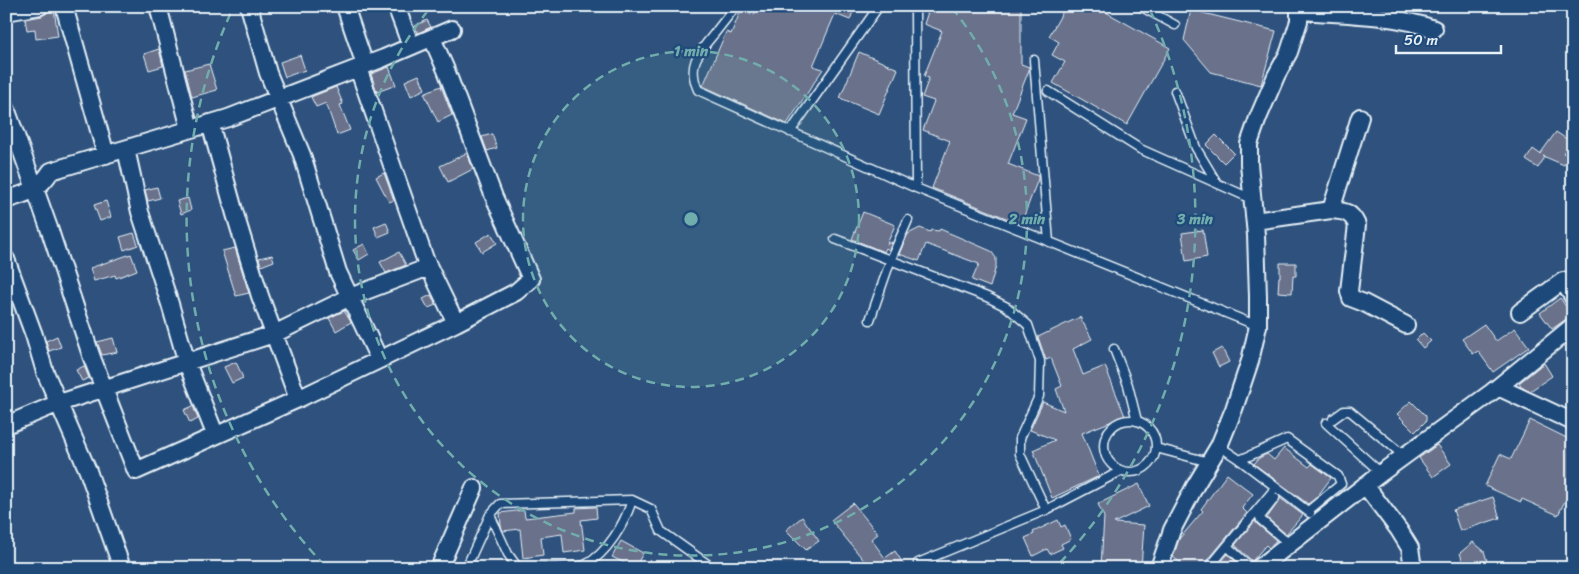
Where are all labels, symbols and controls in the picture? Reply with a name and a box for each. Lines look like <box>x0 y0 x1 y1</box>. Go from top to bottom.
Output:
scale bar <box>1396 22 1502 54</box>
text: 50 m <box>1404 27 1439 53</box>
text: 1 min <box>674 38 709 64</box>
text: 2 min <box>1008 206 1046 232</box>
text: 3 min <box>1176 206 1214 232</box>
centre of rings <box>682 210 700 228</box>

